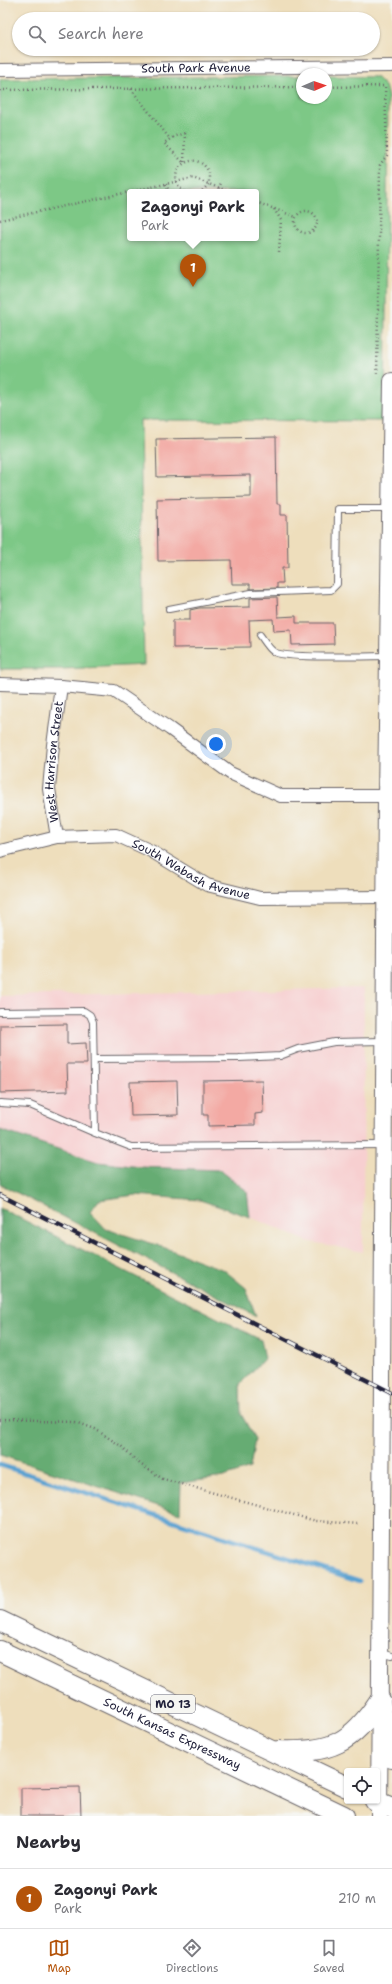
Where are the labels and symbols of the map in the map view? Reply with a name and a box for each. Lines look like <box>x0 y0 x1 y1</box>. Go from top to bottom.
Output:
street label: South Park Avenue <box>141 59 251 77</box>
north arrow <box>296 68 332 104</box>
pin: 1 <box>180 254 206 287</box>
street label: West Harrison Street <box>41 700 67 824</box>
your location <box>206 734 226 754</box>
street label: South Wabash Avenue <box>129 835 252 903</box>
street label: South Kansas Expressway <box>101 1694 244 1773</box>
road number: MO 13 <box>151 1695 195 1713</box>

